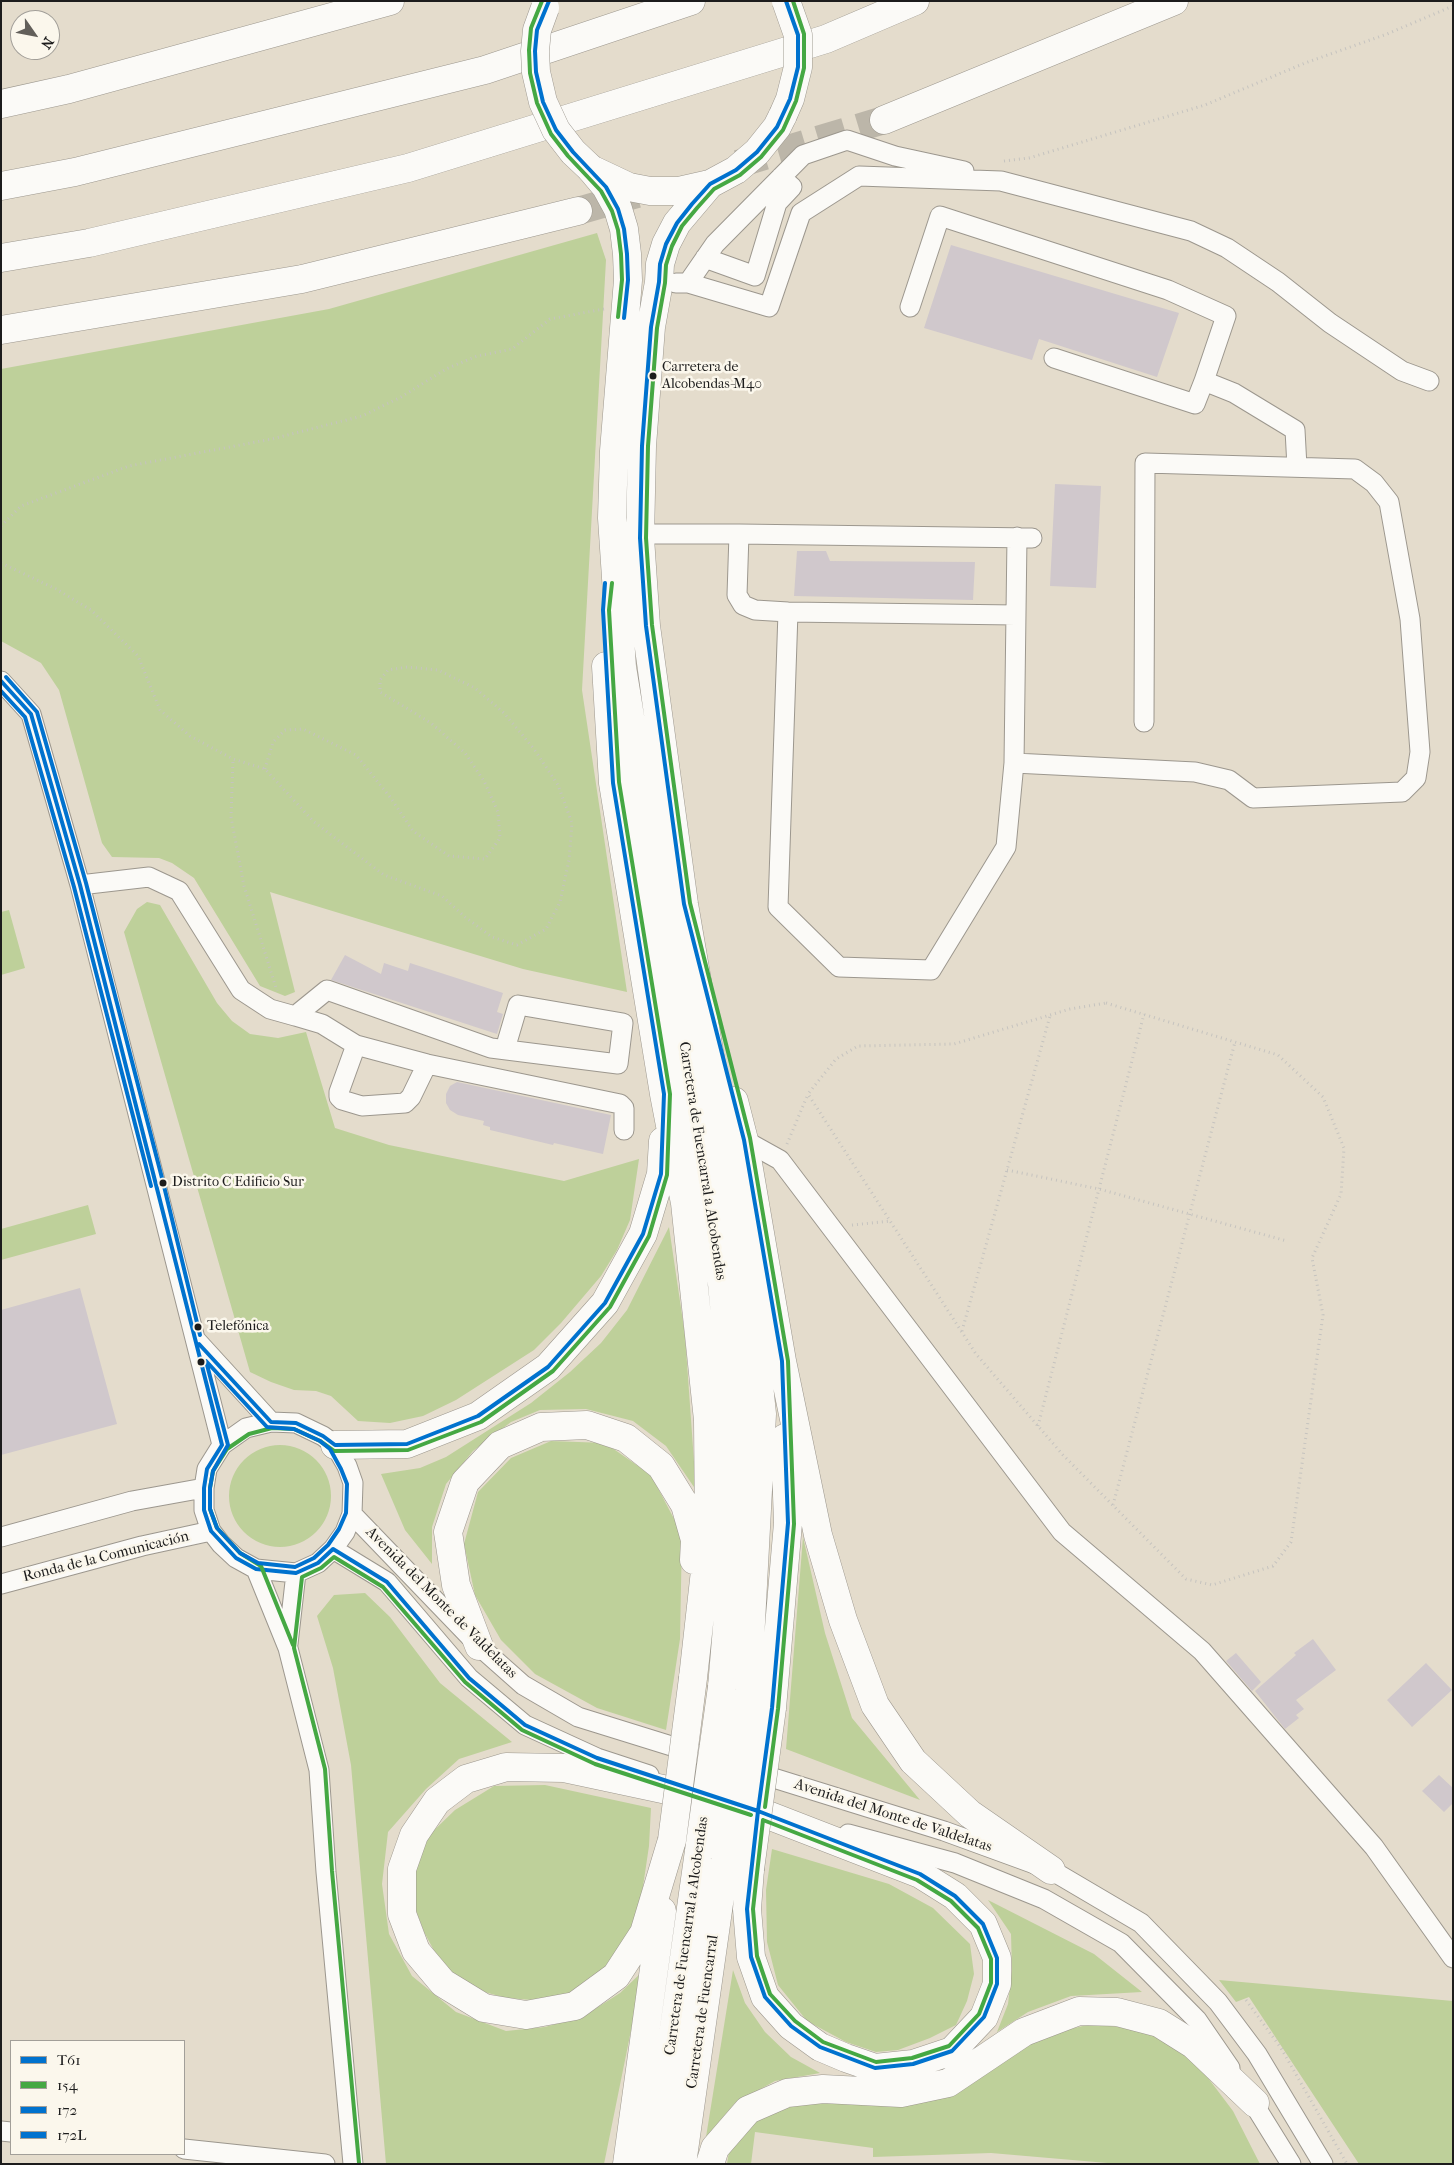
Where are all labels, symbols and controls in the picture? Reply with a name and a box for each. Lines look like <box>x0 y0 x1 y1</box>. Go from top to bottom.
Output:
north arrow <box>10 10 60 60</box>
text: N <box>37 34 57 52</box>
place label: Carretera de Alcobendas-M40 <box>662 360 762 392</box>
marker: Carretera de Alcobendas-M40 <box>648 371 658 381</box>
street label: Carretera de Fuencarral a Alcobendas <box>674 1041 730 1281</box>
place label: Distrito C Edificio Sur <box>172 1175 304 1191</box>
marker: Distrito C Edificio Sur <box>158 1178 168 1188</box>
place label: Telefónica <box>207 1319 269 1335</box>
marker: Telefónica <box>193 1322 203 1332</box>
unlabelled marker <box>196 1357 206 1367</box>
street label: Avenida del Monte de Valdelatas <box>361 1523 521 1683</box>
street label: Ronda de la Comunicación <box>21 1528 191 1586</box>
street label: Avenida del Monte de Valdelatas <box>792 1775 994 1857</box>
street label: Carretera de Fuencarral a Alcobendas <box>661 1815 713 2057</box>
street label: Carretera de Fuencarral <box>683 1934 723 2090</box>
legend <box>10 2040 185 2155</box>
text: T61 <box>57 2051 81 2069</box>
text: 154 <box>57 2076 78 2094</box>
text: 172 <box>57 2101 77 2119</box>
text: 172L <box>57 2126 86 2144</box>

